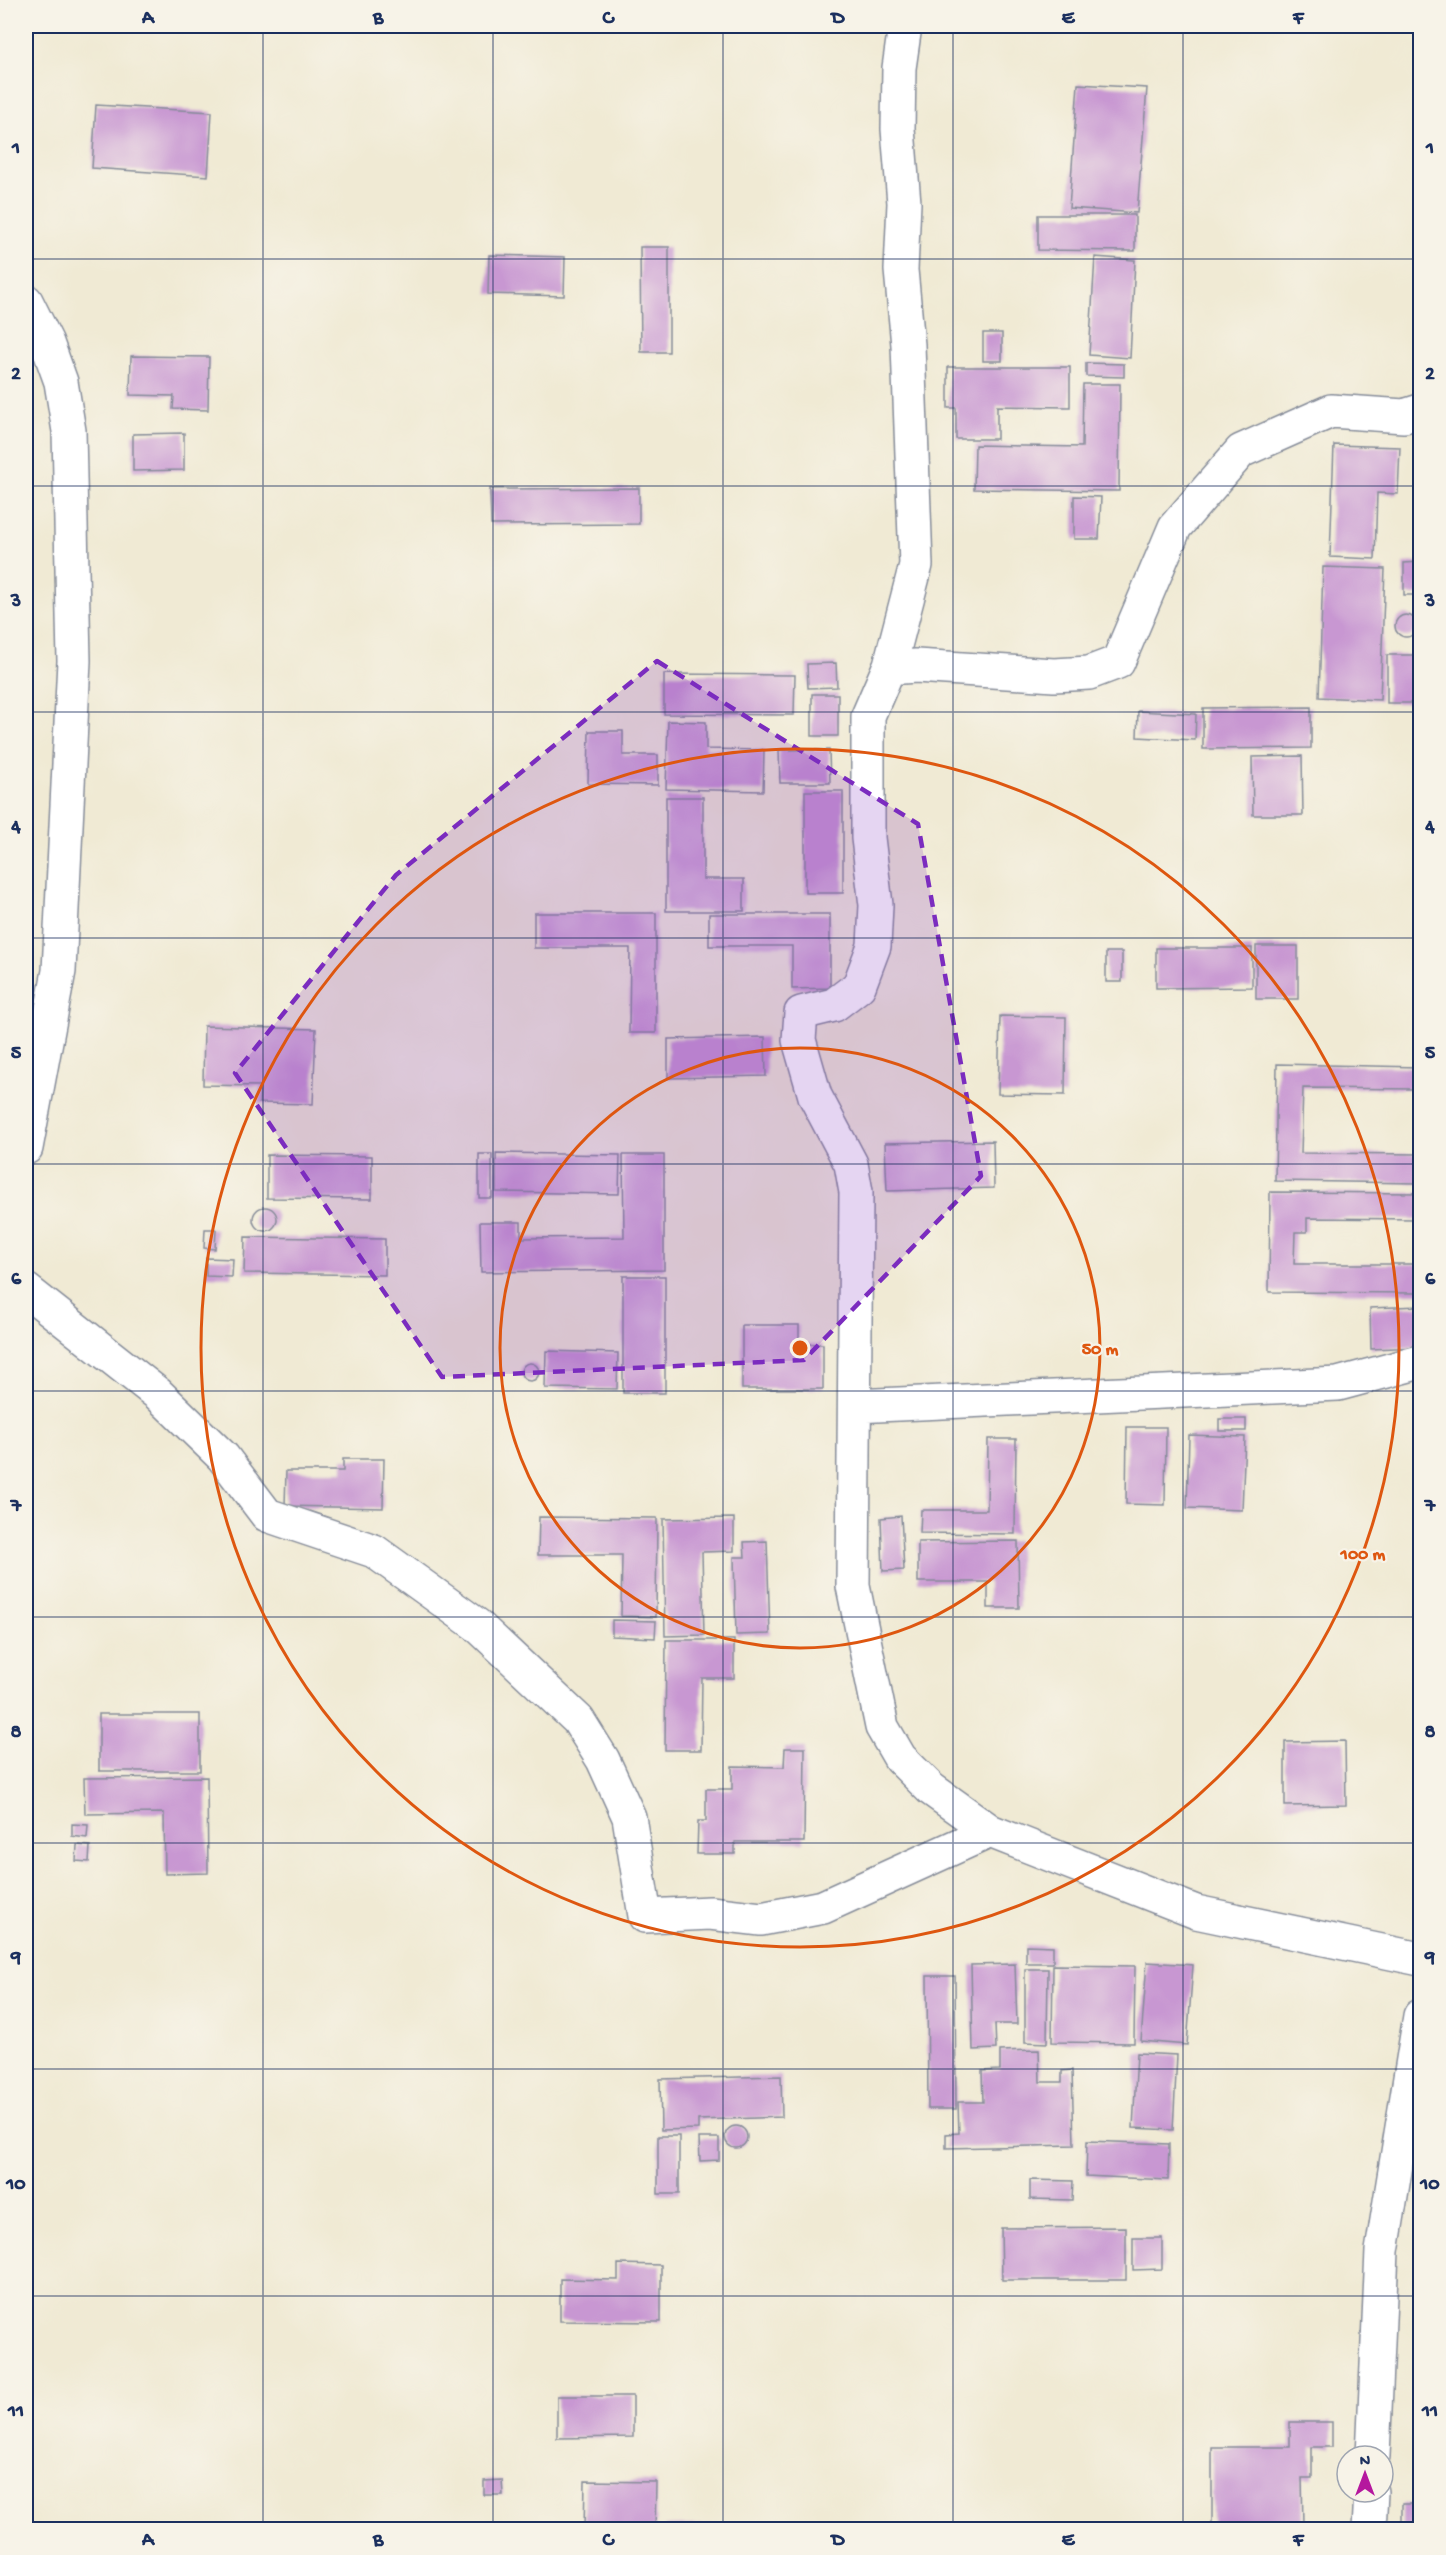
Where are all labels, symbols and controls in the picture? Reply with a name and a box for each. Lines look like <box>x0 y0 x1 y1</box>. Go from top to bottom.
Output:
text: A <box>141 8 156 31</box>
text: B <box>372 8 384 31</box>
text: C <box>602 8 616 31</box>
text: D <box>829 8 845 31</box>
text: E <box>1062 8 1076 31</box>
text: F <box>1292 8 1305 31</box>
text: 1 <box>11 138 20 161</box>
text: 1 <box>1425 138 1434 161</box>
text: 2 <box>11 364 21 387</box>
text: 2 <box>1425 364 1435 387</box>
text: 3 <box>10 591 21 614</box>
text: 3 <box>1424 591 1435 614</box>
text: 4 <box>10 817 21 840</box>
text: 4 <box>1424 817 1435 840</box>
text: 5 <box>11 1043 22 1066</box>
text: 5 <box>1425 1043 1436 1066</box>
text: 6 <box>11 1269 22 1292</box>
text: 6 <box>1425 1269 1436 1292</box>
centre of rings <box>790 1338 810 1358</box>
text: 50 m <box>1082 1340 1119 1361</box>
text: 7 <box>10 1496 23 1519</box>
text: 7 <box>1424 1496 1437 1519</box>
text: 100 m <box>1340 1545 1386 1566</box>
text: 8 <box>11 1722 22 1745</box>
text: 8 <box>1425 1722 1436 1745</box>
text: 9 <box>10 1948 21 1971</box>
text: 9 <box>1424 1948 1435 1971</box>
text: 10 <box>5 2174 26 2197</box>
text: 10 <box>1419 2174 1440 2197</box>
text: 11 <box>7 2401 24 2424</box>
text: 11 <box>1421 2401 1438 2424</box>
north arrow <box>1335 2444 1395 2504</box>
text: N <box>1360 2453 1371 2472</box>
text: A <box>141 2530 156 2553</box>
text: B <box>372 2530 384 2553</box>
text: C <box>602 2530 616 2553</box>
text: D <box>829 2530 845 2553</box>
text: E <box>1062 2530 1076 2553</box>
text: F <box>1292 2530 1305 2553</box>

